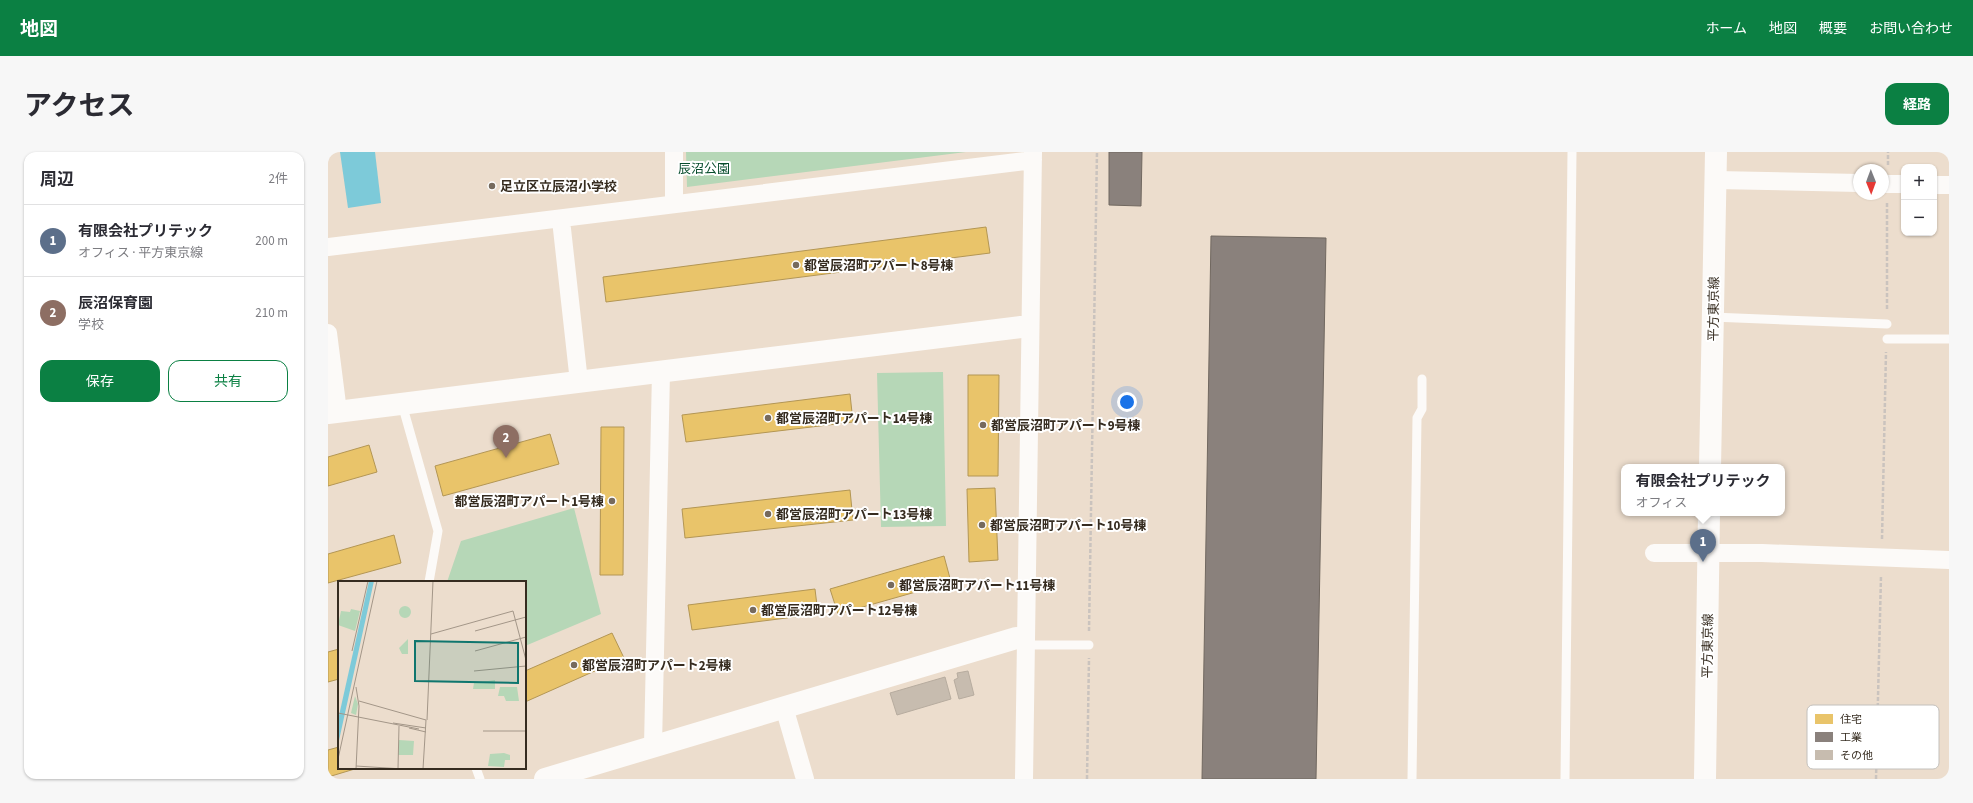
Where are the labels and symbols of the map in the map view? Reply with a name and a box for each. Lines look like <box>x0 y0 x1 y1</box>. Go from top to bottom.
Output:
park label: 辰沼公園 <box>678 160 730 178</box>
north arrow <box>1853 164 1889 200</box>
place label: 足立区立辰沼小学校 <box>500 178 617 196</box>
marker: 足立区立辰沼小学校 <box>487 181 497 191</box>
place label: 都営辰沼町アパート8号棟 <box>804 257 954 275</box>
marker: 都営辰沼町アパート8号棟 <box>791 260 801 270</box>
street label: 平方東京線 <box>1704 276 1724 342</box>
your location <box>1117 392 1137 412</box>
place label: 都営辰沼町アパート14号棟 <box>776 410 932 428</box>
marker: 都営辰沼町アパート14号棟 <box>763 413 773 423</box>
place label: 都営辰沼町アパート9号棟 <box>991 417 1141 435</box>
marker: 都営辰沼町アパート9号棟 <box>978 420 988 430</box>
pin: 2 <box>493 425 519 458</box>
place label: 都営辰沼町アパート1号棟 <box>454 493 604 511</box>
marker: 都営辰沼町アパート1号棟 <box>607 496 617 506</box>
place label: 都営辰沼町アパート13号棟 <box>776 506 932 524</box>
marker: 都営辰沼町アパート13号棟 <box>763 509 773 519</box>
place label: 都営辰沼町アパート10号棟 <box>990 517 1146 535</box>
marker: 都営辰沼町アパート10号棟 <box>977 520 987 530</box>
pin: 1 <box>1690 529 1716 562</box>
place label: 都営辰沼町アパート11号棟 <box>899 577 1055 595</box>
marker: 都営辰沼町アパート11号棟 <box>886 580 896 590</box>
inset map <box>338 581 526 769</box>
place label: 都営辰沼町アパート12号棟 <box>761 602 917 620</box>
marker: 都営辰沼町アパート12号棟 <box>748 605 758 615</box>
street label: 平方東京線 <box>1698 613 1718 679</box>
place label: 都営辰沼町アパート2号棟 <box>582 657 732 675</box>
marker: 都営辰沼町アパート2号棟 <box>569 660 579 670</box>
legend <box>1807 705 1939 769</box>
text: 住宅 <box>1840 712 1862 727</box>
text: 工業 <box>1840 730 1862 745</box>
text: その他 <box>1840 748 1873 763</box>

